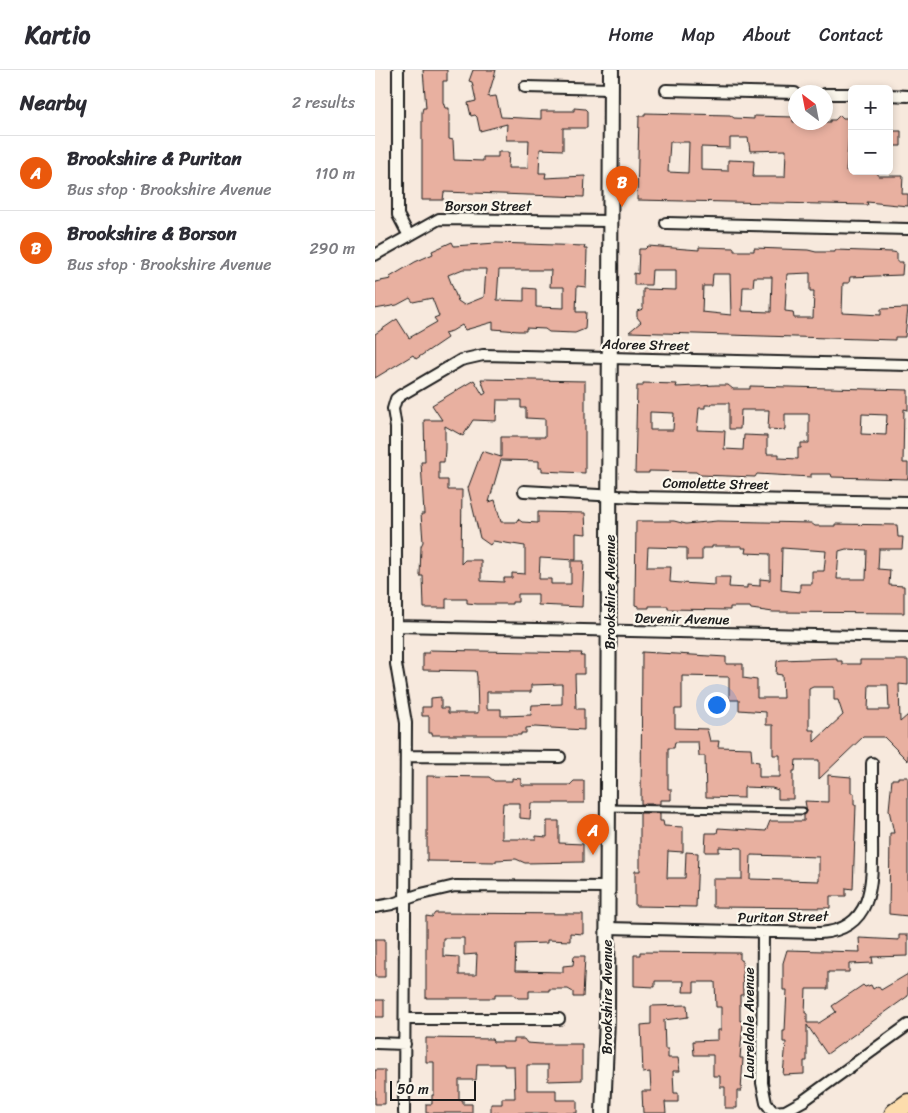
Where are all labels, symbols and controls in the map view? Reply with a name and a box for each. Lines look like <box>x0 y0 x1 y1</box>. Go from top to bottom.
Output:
text: Kartio <box>25 14 90 56</box>
text: Home <box>609 19 654 51</box>
text: Map <box>682 19 715 51</box>
text: About <box>743 19 791 51</box>
text: Contact <box>819 19 883 51</box>
text: Nearby <box>20 84 86 122</box>
north arrow <box>788 85 833 130</box>
map controls <box>848 85 893 175</box>
button: + <box>848 85 893 130</box>
text: 2 results <box>292 88 355 117</box>
button: − <box>848 130 893 175</box>
text: Brookshire & Puritan <box>67 142 242 175</box>
text: A <box>31 159 41 188</box>
text: 110 m <box>315 159 355 188</box>
pin: B <box>606 166 638 207</box>
text: Bus stop · Brookshire Avenue <box>67 175 271 204</box>
street label: Borson Street <box>445 194 533 219</box>
text: Brookshire & Borson <box>67 217 237 250</box>
text: B <box>31 234 41 263</box>
text: 290 m <box>309 234 355 263</box>
text: Bus stop · Brookshire Avenue <box>67 250 271 279</box>
street label: Adoree Street <box>601 332 690 358</box>
street label: Comolette Street <box>662 471 770 497</box>
street label: Brookshire Avenue <box>598 535 623 649</box>
street label: Devenir Avenue <box>634 606 730 632</box>
your location <box>704 692 730 718</box>
pin: A <box>577 814 609 855</box>
street label: Puritan Street <box>737 904 830 930</box>
street label: Brookshire Avenue <box>595 940 620 1054</box>
street label: Laureldale Avenue <box>737 967 762 1079</box>
text: 50 m <box>397 1077 429 1102</box>
scale bar <box>390 1078 476 1101</box>

